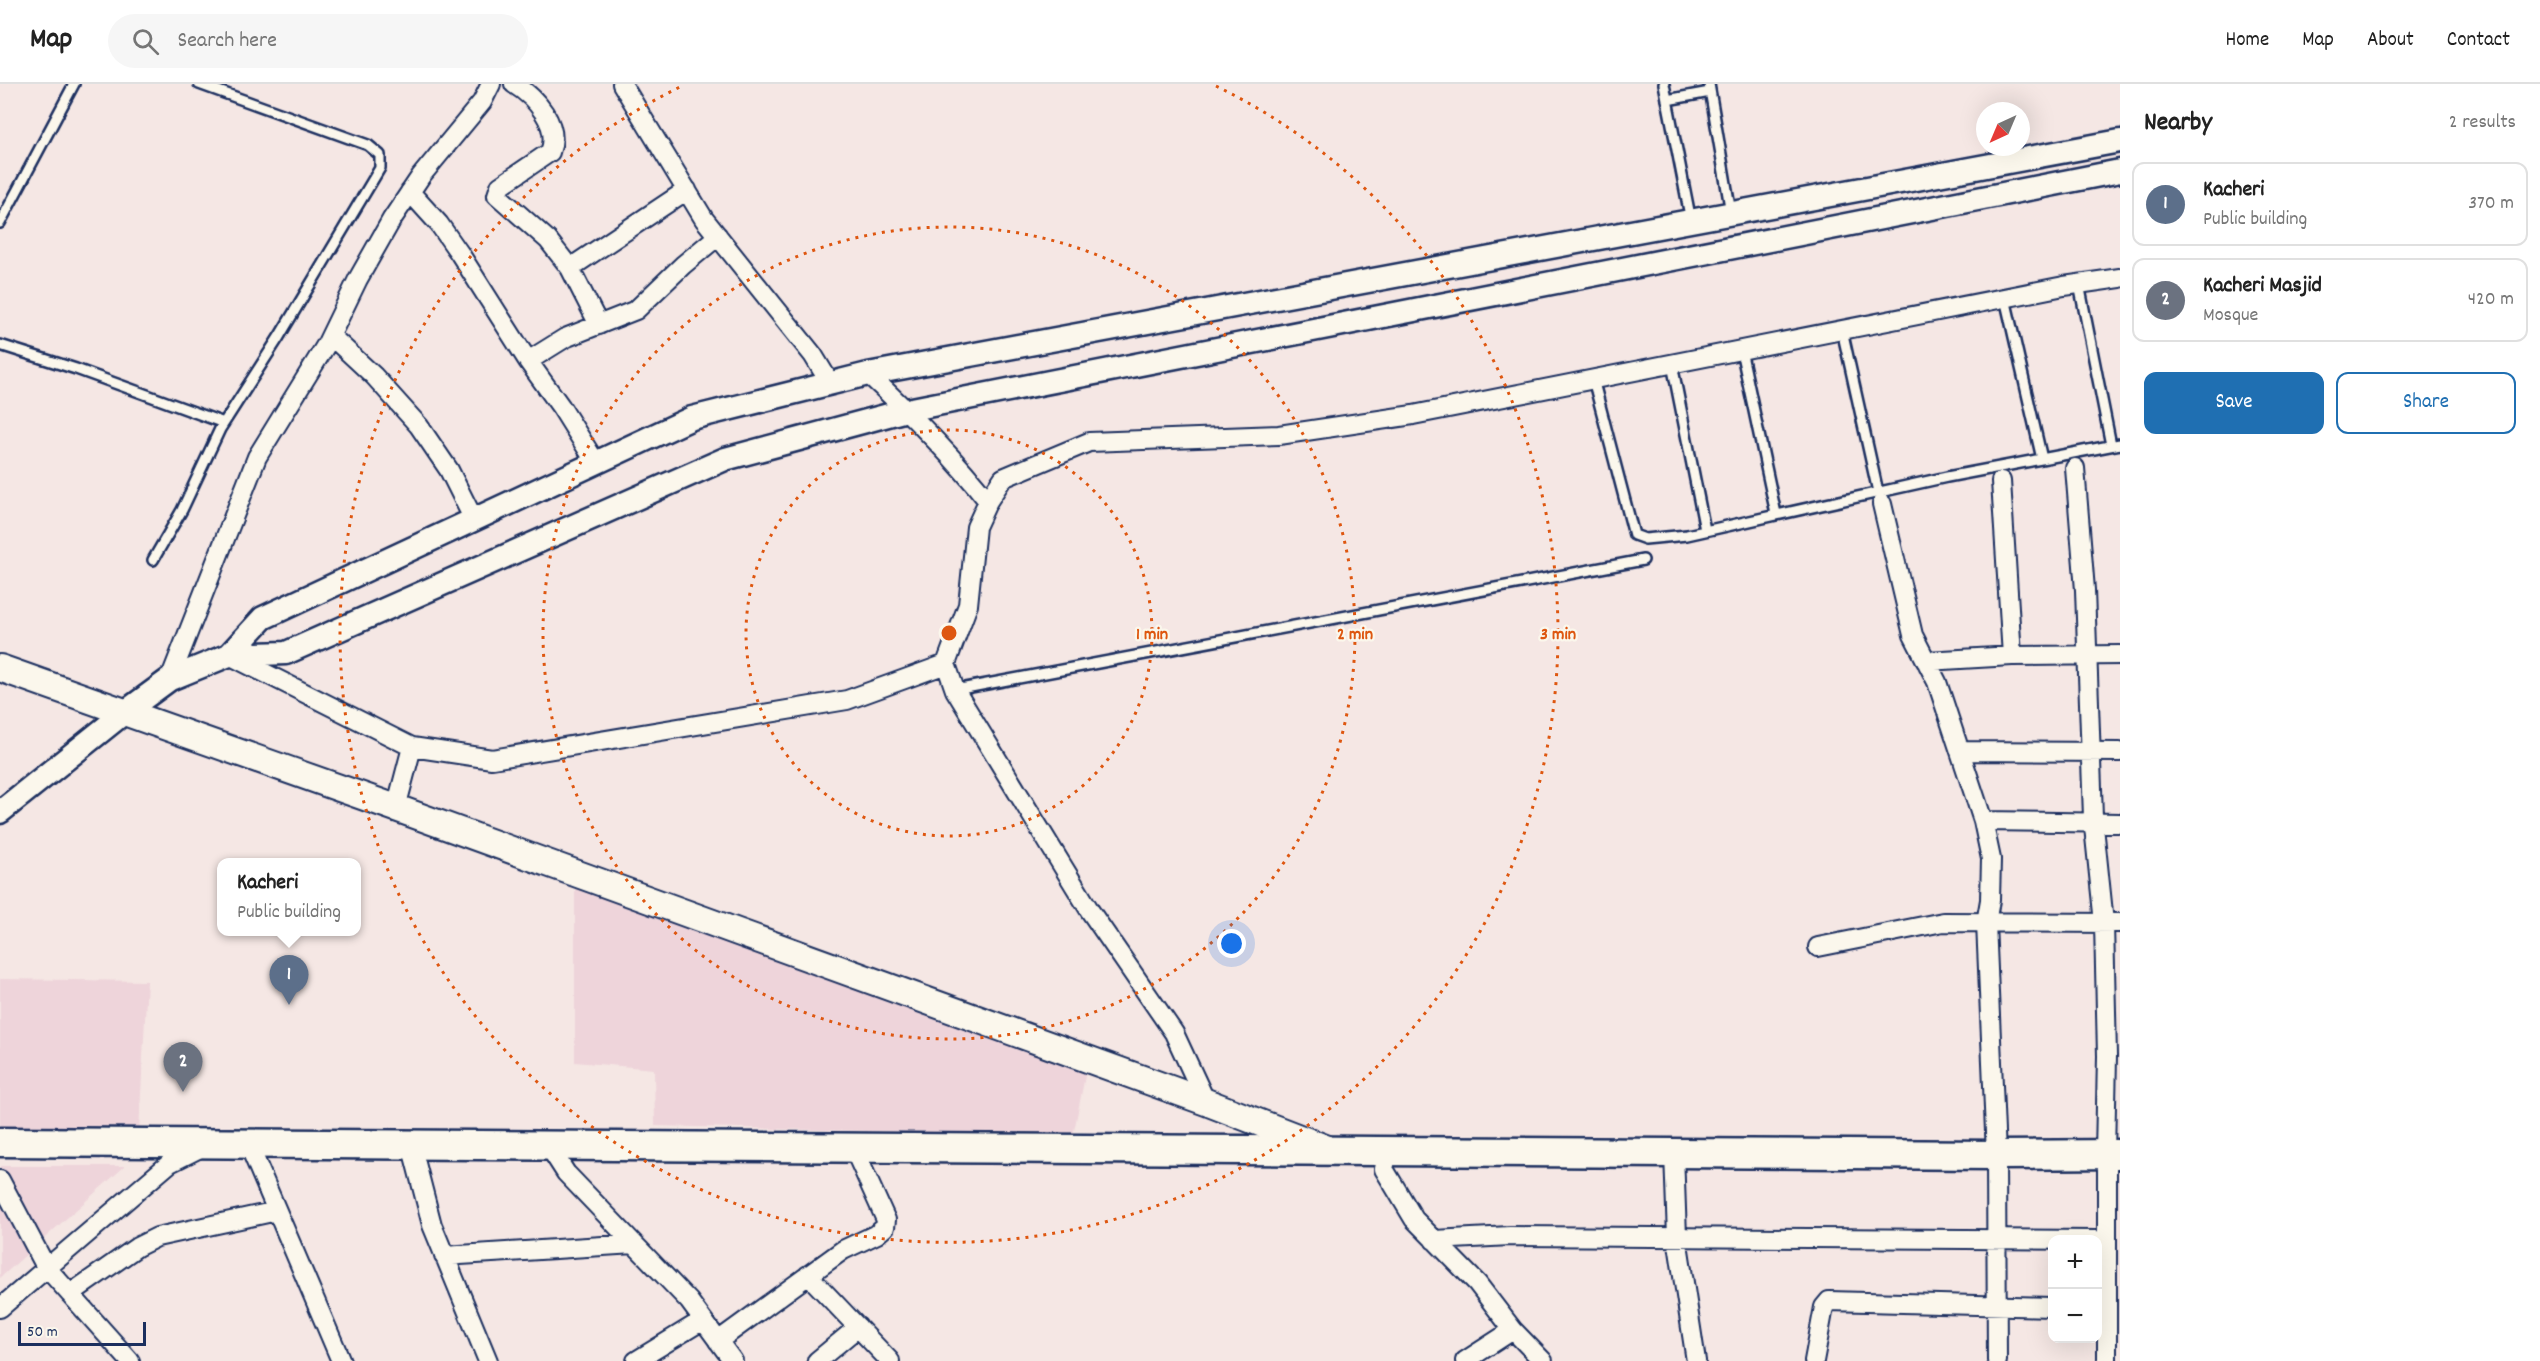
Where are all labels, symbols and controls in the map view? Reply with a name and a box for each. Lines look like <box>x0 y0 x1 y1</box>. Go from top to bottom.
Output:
search box <box>108 14 528 68</box>
text: Map <box>30 21 72 61</box>
icon: search <box>129 25 162 58</box>
text: Search here <box>177 26 277 57</box>
text: Home <box>2225 26 2269 56</box>
text: Map <box>2302 26 2334 56</box>
text: About <box>2367 26 2414 56</box>
text: Contact <box>2447 26 2510 56</box>
north arrow <box>1976 102 2030 156</box>
text: Nearby <box>2144 105 2212 142</box>
text: 2 results <box>2449 109 2516 137</box>
text: Kacheri <box>2203 175 2264 206</box>
text: 1 <box>2163 190 2168 218</box>
text: 370 m <box>2468 190 2514 218</box>
text: Public building <box>2203 206 2307 234</box>
text: Kacheri Masjid <box>2203 271 2322 302</box>
text: 2 <box>2161 286 2170 314</box>
text: 420 m <box>2468 286 2514 314</box>
text: Mosque <box>2203 302 2258 330</box>
button: Save <box>2144 372 2324 434</box>
button: Share <box>2336 372 2516 434</box>
centre of rings <box>939 623 959 643</box>
text: 1 min <box>1136 623 1168 648</box>
text: 2 min <box>1337 623 1373 648</box>
text: 3 min <box>1540 623 1576 648</box>
popup <box>217 858 361 936</box>
text: Kacheri <box>237 868 298 899</box>
text: Public building <box>237 899 341 927</box>
your location <box>1217 929 1246 958</box>
pin: 1 <box>270 956 308 1005</box>
pin: 2 <box>164 1042 202 1092</box>
map controls <box>2048 1235 2102 1343</box>
button: + <box>2048 1235 2102 1289</box>
button: − <box>2048 1289 2102 1343</box>
scale bar <box>18 1319 146 1346</box>
text: 50 m <box>27 1321 58 1344</box>

